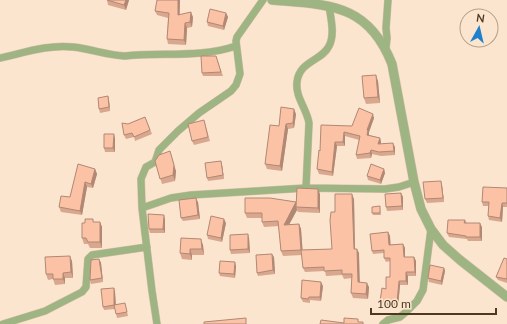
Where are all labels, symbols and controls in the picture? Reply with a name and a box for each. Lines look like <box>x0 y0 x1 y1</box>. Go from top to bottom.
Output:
north arrow <box>459 8 499 48</box>
text: N <box>475 11 486 25</box>
scale bar <box>371 290 496 316</box>
text: 100 m <box>377 296 411 311</box>

